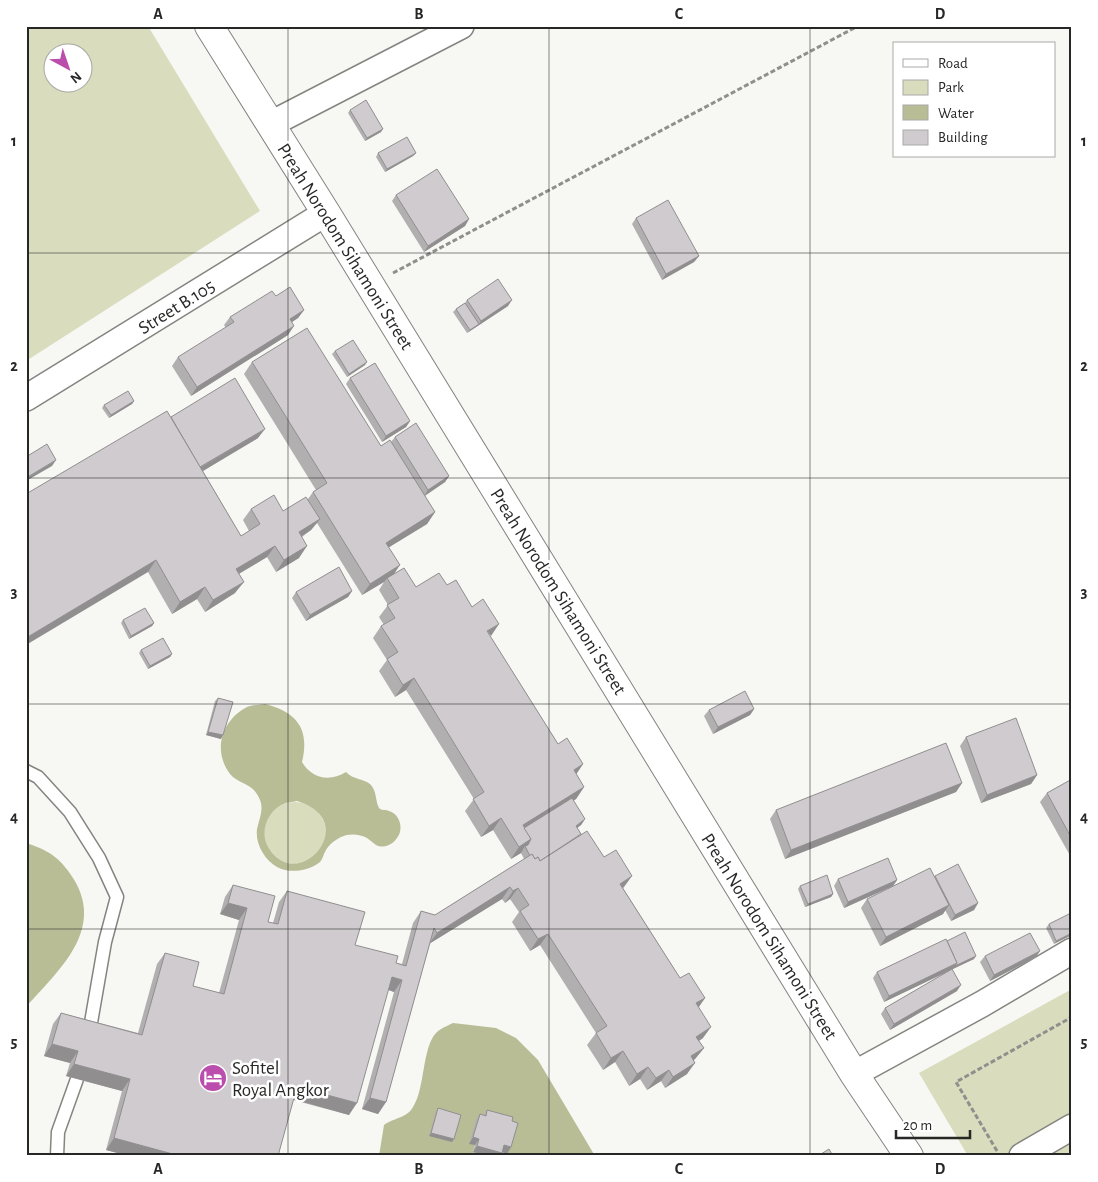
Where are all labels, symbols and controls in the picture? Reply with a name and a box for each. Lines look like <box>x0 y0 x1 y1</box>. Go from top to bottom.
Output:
text: A <box>153 6 163 22</box>
text: B <box>414 6 424 22</box>
text: C <box>675 6 684 22</box>
text: D <box>935 6 946 22</box>
north arrow <box>42 42 92 92</box>
legend <box>893 42 1056 158</box>
text: Road <box>938 56 968 71</box>
text: N <box>67 69 84 86</box>
text: Park <box>938 80 964 95</box>
text: Water <box>938 106 974 121</box>
text: Building <box>938 130 988 145</box>
text: 1 <box>11 133 17 149</box>
text: 1 <box>1081 133 1087 149</box>
street label: Preah Norodom Sihamoni Street <box>273 140 416 353</box>
street label: Street B.105 <box>135 276 218 338</box>
text: 2 <box>10 358 18 374</box>
text: 2 <box>1080 358 1088 374</box>
street label: Preah Norodom Sihamoni Street <box>486 485 629 698</box>
text: 3 <box>11 584 18 600</box>
text: 3 <box>1081 584 1088 600</box>
text: 4 <box>10 809 18 825</box>
text: 4 <box>1080 809 1088 825</box>
street label: Preah Norodom Sihamoni Street <box>697 830 840 1043</box>
text: 5 <box>11 1034 18 1050</box>
text: 5 <box>1081 1034 1088 1050</box>
place label: Sofitel Royal Angkor <box>232 1059 329 1100</box>
hotel icon: Sofitel Royal Angkor <box>198 1063 228 1093</box>
scale bar <box>896 1107 969 1139</box>
text: 20 m <box>903 1118 932 1133</box>
text: A <box>153 1161 163 1177</box>
text: B <box>414 1161 424 1177</box>
text: C <box>675 1161 684 1177</box>
text: D <box>935 1161 946 1177</box>

